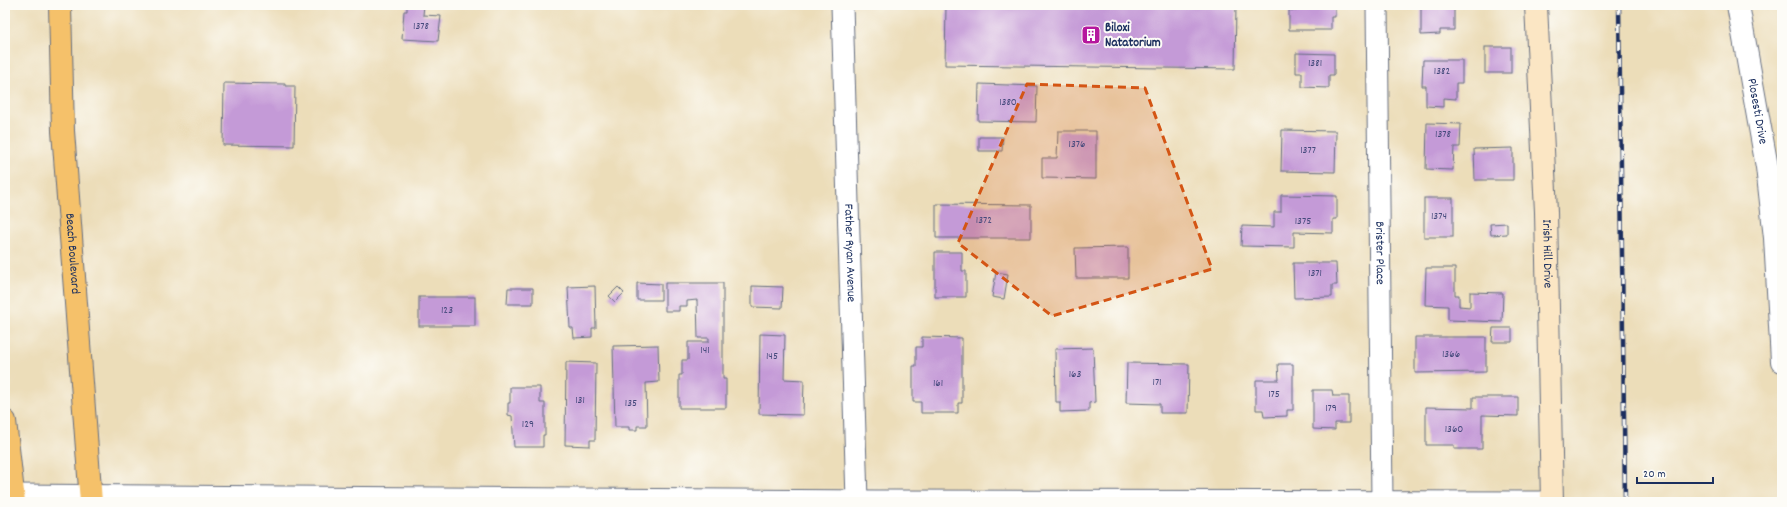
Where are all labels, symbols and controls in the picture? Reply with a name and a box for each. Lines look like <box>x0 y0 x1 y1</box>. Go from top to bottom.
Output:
house number: 1378 <box>413 19 429 35</box>
place label: Biloxi Natatorium <box>1105 19 1161 53</box>
building icon: Biloxi Natatorium <box>1080 24 1102 46</box>
house number: 1381 <box>1308 56 1322 72</box>
house number: 1382 <box>1434 64 1450 80</box>
street label: Plosesti Drive <box>1742 77 1772 146</box>
house number: 1380 <box>999 95 1017 111</box>
house number: 1378 <box>1435 127 1451 143</box>
house number: 1376 <box>1069 137 1085 153</box>
house number: 1377 <box>1300 143 1316 159</box>
street label: Father Ryan Avenue <box>839 203 861 303</box>
house number: 1374 <box>1431 209 1447 225</box>
street label: Beach Boulevard <box>60 212 85 295</box>
house number: 1372 <box>976 213 992 229</box>
house number: 1375 <box>1295 214 1311 230</box>
street label: Irish Hill Drive <box>1537 219 1557 289</box>
street label: Brister Place <box>1370 221 1389 285</box>
house number: 1371 <box>1308 266 1322 282</box>
house number: 123 <box>441 303 453 319</box>
house number: 141 <box>700 343 710 359</box>
house number: 1366 <box>1442 347 1460 363</box>
house number: 145 <box>766 349 778 365</box>
house number: 163 <box>1069 367 1081 383</box>
house number: 171 <box>1152 375 1162 391</box>
house number: 161 <box>933 376 943 392</box>
house number: 175 <box>1268 387 1280 403</box>
house number: 131 <box>575 393 585 409</box>
house number: 135 <box>625 396 637 412</box>
house number: 179 <box>1325 401 1337 417</box>
house number: 129 <box>522 417 534 433</box>
house number: 1360 <box>1445 422 1463 438</box>
scale bar <box>1637 459 1713 485</box>
text: 20 m <box>1643 466 1666 483</box>

